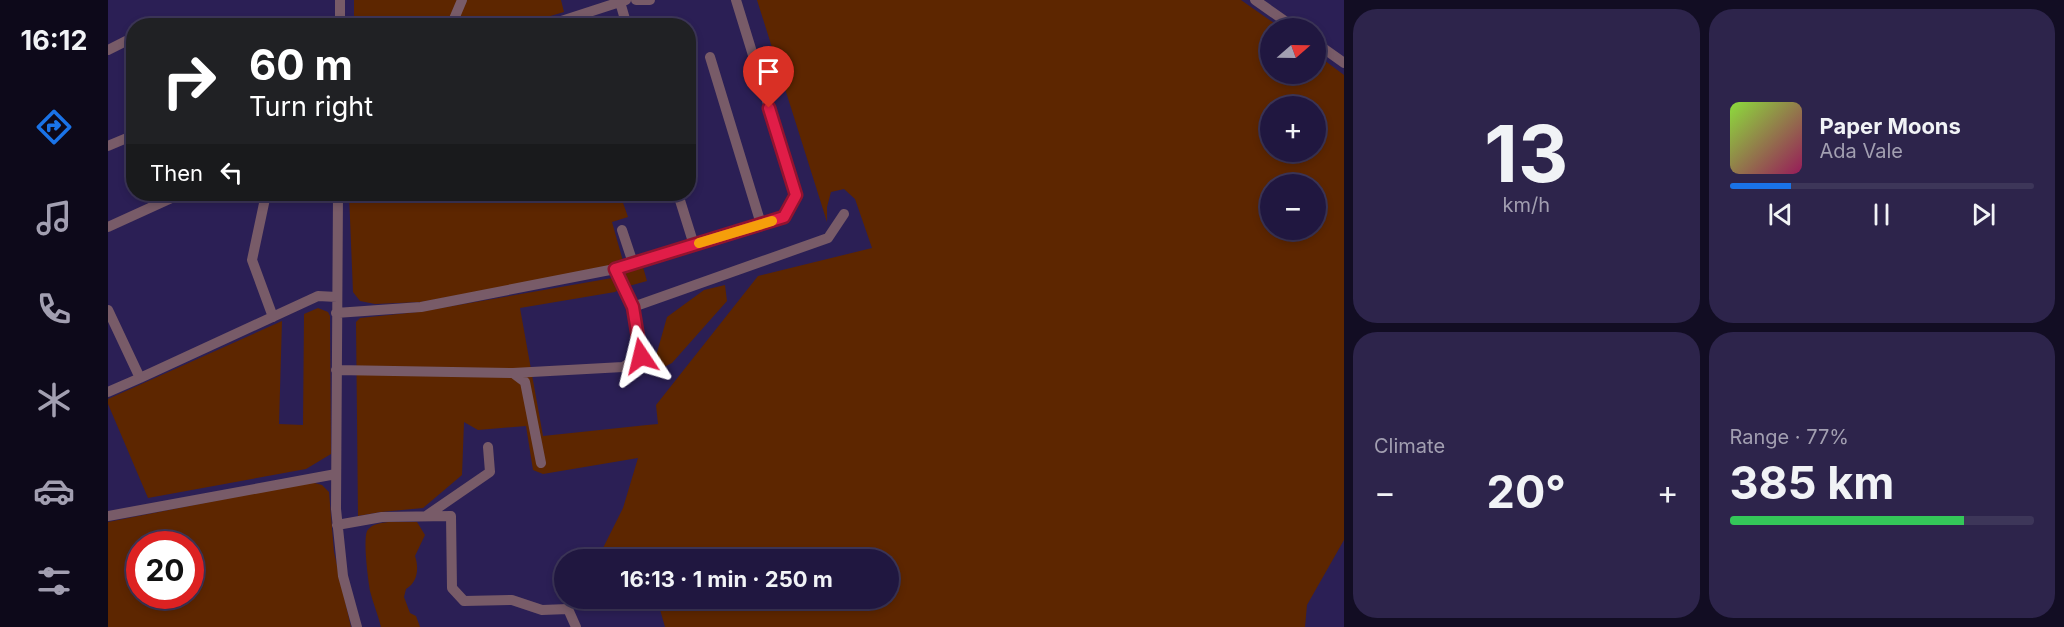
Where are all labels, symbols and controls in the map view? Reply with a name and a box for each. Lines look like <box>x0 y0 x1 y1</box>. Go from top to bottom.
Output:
north arrow <box>1260 18 1326 84</box>
map controls <box>1260 18 1326 240</box>
text: 16:12 <box>21 24 87 57</box>
text: 60 m <box>249 39 353 90</box>
icon: right <box>150 42 228 120</box>
pin <box>743 46 794 108</box>
icon: arrive <box>752 55 785 88</box>
text: Turn right <box>249 90 373 123</box>
button: + <box>1260 96 1326 162</box>
icon: directions <box>33 106 75 148</box>
text: 13 <box>1484 106 1568 201</box>
text: Paper Moons <box>1820 113 1961 139</box>
text: Ada Vale <box>1820 139 1903 163</box>
icon: left <box>215 156 248 189</box>
text: Then <box>150 160 203 186</box>
button: − <box>1260 174 1326 240</box>
text: km/h <box>1502 193 1550 217</box>
icon: music <box>33 197 75 239</box>
icon: previous <box>1764 198 1797 231</box>
icon: pause <box>1865 198 1898 231</box>
icon: next <box>1967 198 2000 231</box>
icon: phone <box>33 288 75 330</box>
position arrow <box>609 324 673 388</box>
icon: climate <box>33 379 75 421</box>
text: Range · 77% <box>1730 425 1849 449</box>
text: Climate <box>1374 434 1445 458</box>
text: 385 km <box>1730 455 1894 510</box>
text: 20° <box>1487 464 1566 519</box>
icon: car <box>33 470 75 512</box>
text: − <box>1374 472 1396 512</box>
text: + <box>1657 472 1679 512</box>
speed limit sign: 20 <box>126 531 204 609</box>
icon: filters <box>33 560 75 602</box>
text: 16:13 · 1 min · 250 m <box>620 566 833 592</box>

